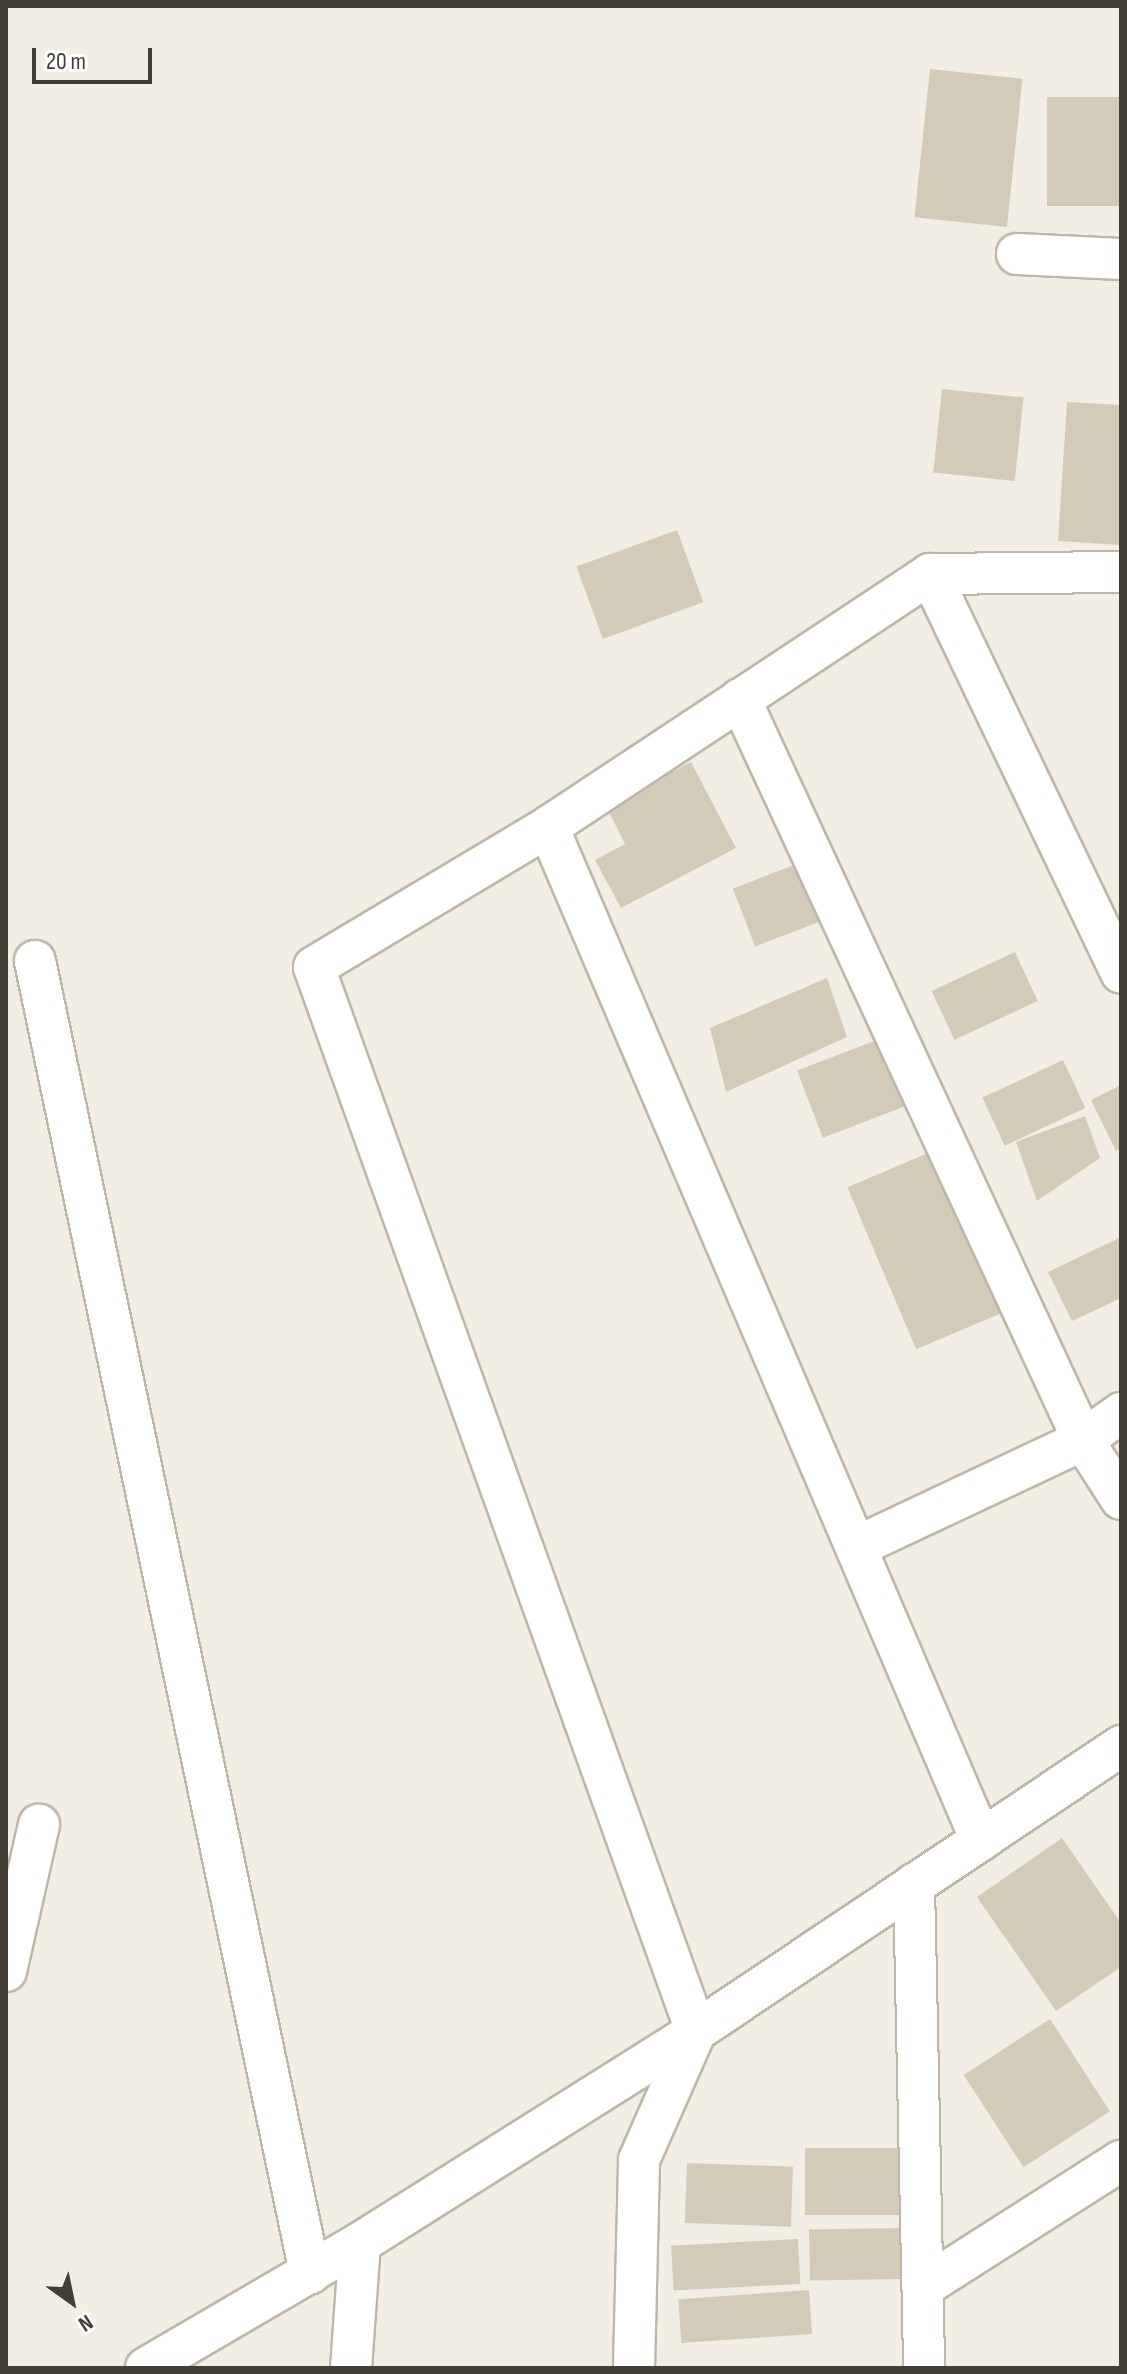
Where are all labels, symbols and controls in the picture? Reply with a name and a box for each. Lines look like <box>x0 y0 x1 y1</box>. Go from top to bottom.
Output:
scale bar <box>36 32 156 82</box>
text: 20 m <box>46 47 86 76</box>
north arrow <box>32 2262 112 2342</box>
text: N <box>73 2308 98 2337</box>

